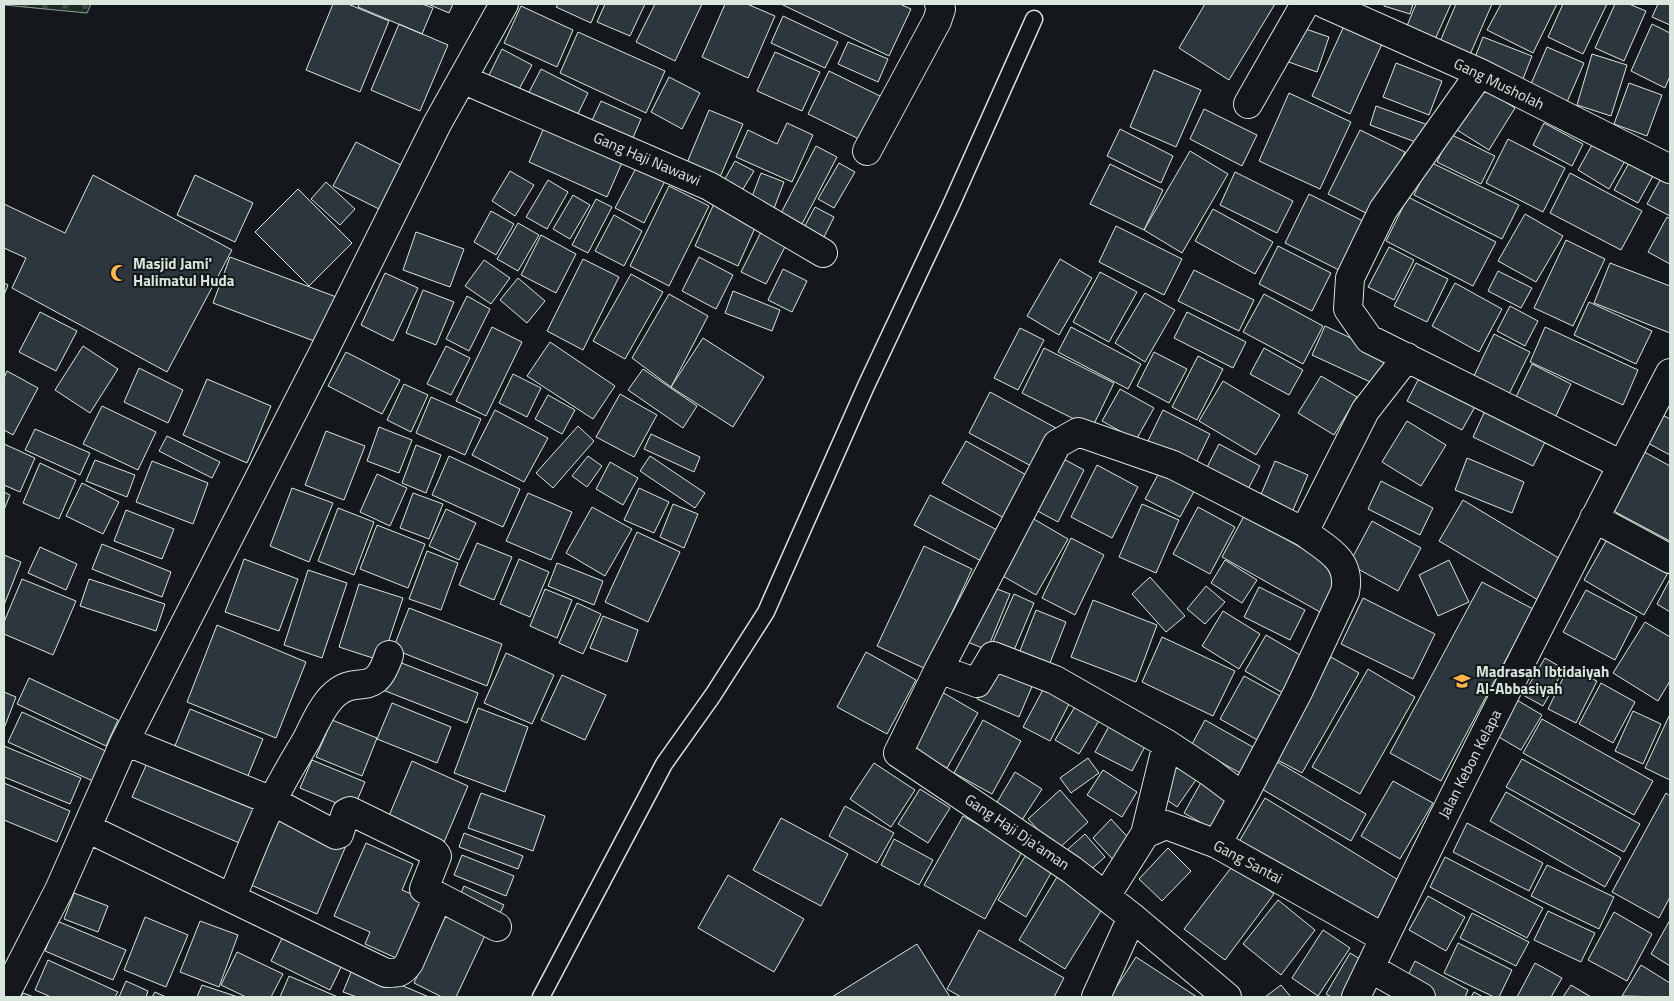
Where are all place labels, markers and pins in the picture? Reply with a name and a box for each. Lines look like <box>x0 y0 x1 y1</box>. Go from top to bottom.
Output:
place label: Masjid Jami' Halimatul Huda <box>133 252 235 292</box>
mosque icon: Masjid Jami' Halimatul Huda <box>109 263 129 283</box>
place label: Madrasah Ibtidaiyah Al-Abbasiyah <box>1476 660 1609 700</box>
school or university icon: Madrasah Ibtidaiyah Al-Abbasiyah <box>1452 671 1472 691</box>

